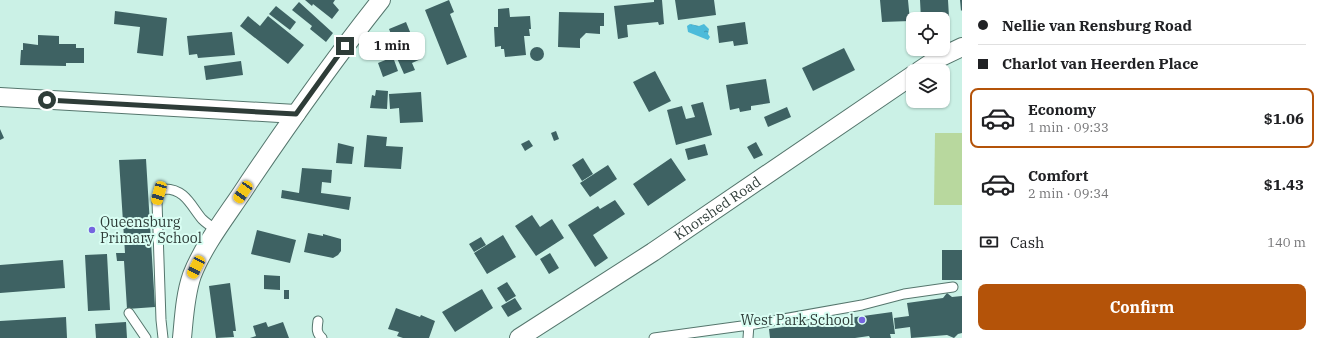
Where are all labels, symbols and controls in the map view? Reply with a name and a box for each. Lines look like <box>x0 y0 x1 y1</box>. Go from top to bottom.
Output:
map controls <box>906 12 950 108</box>
button: locate <box>906 12 950 56</box>
text: Nellie van Rensburg Road <box>1002 16 1192 35</box>
callout: 1 min <box>359 32 425 60</box>
route end <box>336 37 354 55</box>
text: 1 min <box>374 37 410 54</box>
text: Charlot van Heerden Place <box>1002 54 1199 73</box>
button: layers <box>906 64 950 108</box>
route start <box>38 91 56 109</box>
icon: car <box>980 100 1016 136</box>
text: Economy <box>1028 100 1096 119</box>
text: $1.06 <box>1264 109 1304 128</box>
text: 1 min · 09:33 <box>1028 119 1109 136</box>
icon: car <box>980 166 1016 202</box>
text: Comfort <box>1028 166 1088 185</box>
street label: Khorshed Road <box>670 172 765 244</box>
text: $1.43 <box>1264 175 1304 194</box>
car <box>231 179 255 205</box>
car <box>150 180 168 206</box>
text: 2 min · 09:34 <box>1028 185 1109 202</box>
place label: Queensburg Primary School <box>100 213 202 247</box>
marker: Queensburg Primary School <box>87 225 97 235</box>
icon: cash <box>978 231 1000 253</box>
text: Cash <box>1010 233 1044 252</box>
text: 140 m <box>1267 234 1306 251</box>
car <box>185 254 207 280</box>
button: Confirm <box>978 284 1306 330</box>
place label: West Park School <box>741 311 854 329</box>
marker: West Park School <box>857 315 867 325</box>

